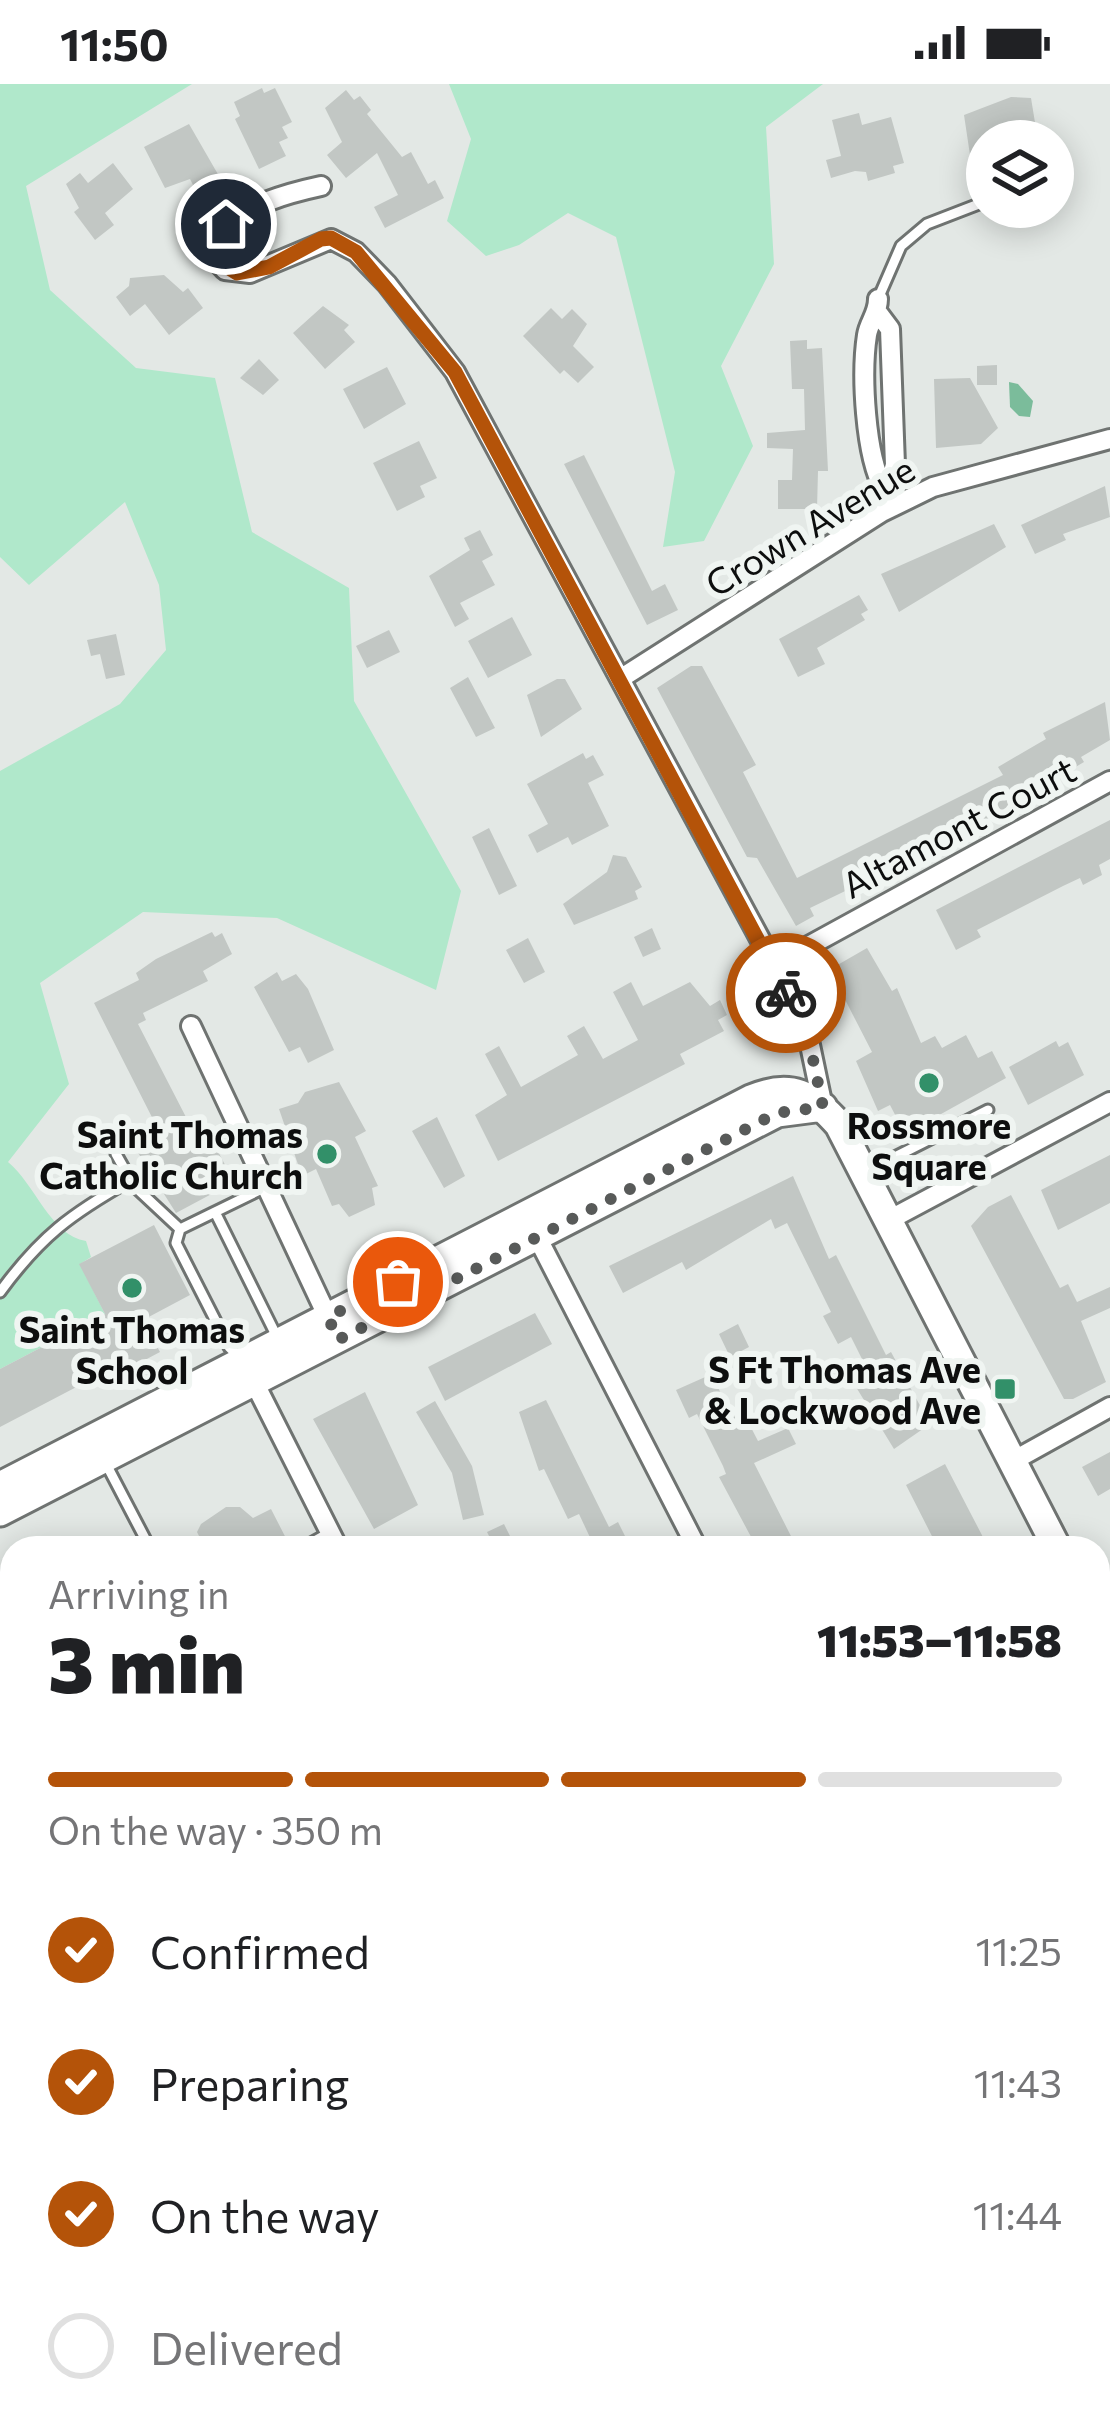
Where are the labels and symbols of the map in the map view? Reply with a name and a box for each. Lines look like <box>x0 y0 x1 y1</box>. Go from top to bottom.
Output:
pin <box>175 173 277 275</box>
street label: Crown Avenue <box>697 445 921 605</box>
street label: Altamont Court <box>834 746 1082 906</box>
courier <box>726 933 846 1053</box>
marker: Rossmore Square <box>916 1070 942 1096</box>
place label: Rossmore Square <box>847 1102 1011 1187</box>
place label: Saint Thomas Catholic Church <box>39 1111 303 1196</box>
marker: Saint Thomas Catholic Church <box>314 1141 340 1167</box>
pin <box>347 1231 449 1333</box>
marker: Saint Thomas School <box>119 1275 145 1301</box>
place label: Saint Thomas School <box>19 1306 245 1391</box>
place label: S Ft Thomas Ave & Lockwood Ave <box>704 1346 981 1431</box>
marker: S Ft Thomas Ave & Lockwood Ave <box>992 1376 1018 1402</box>

